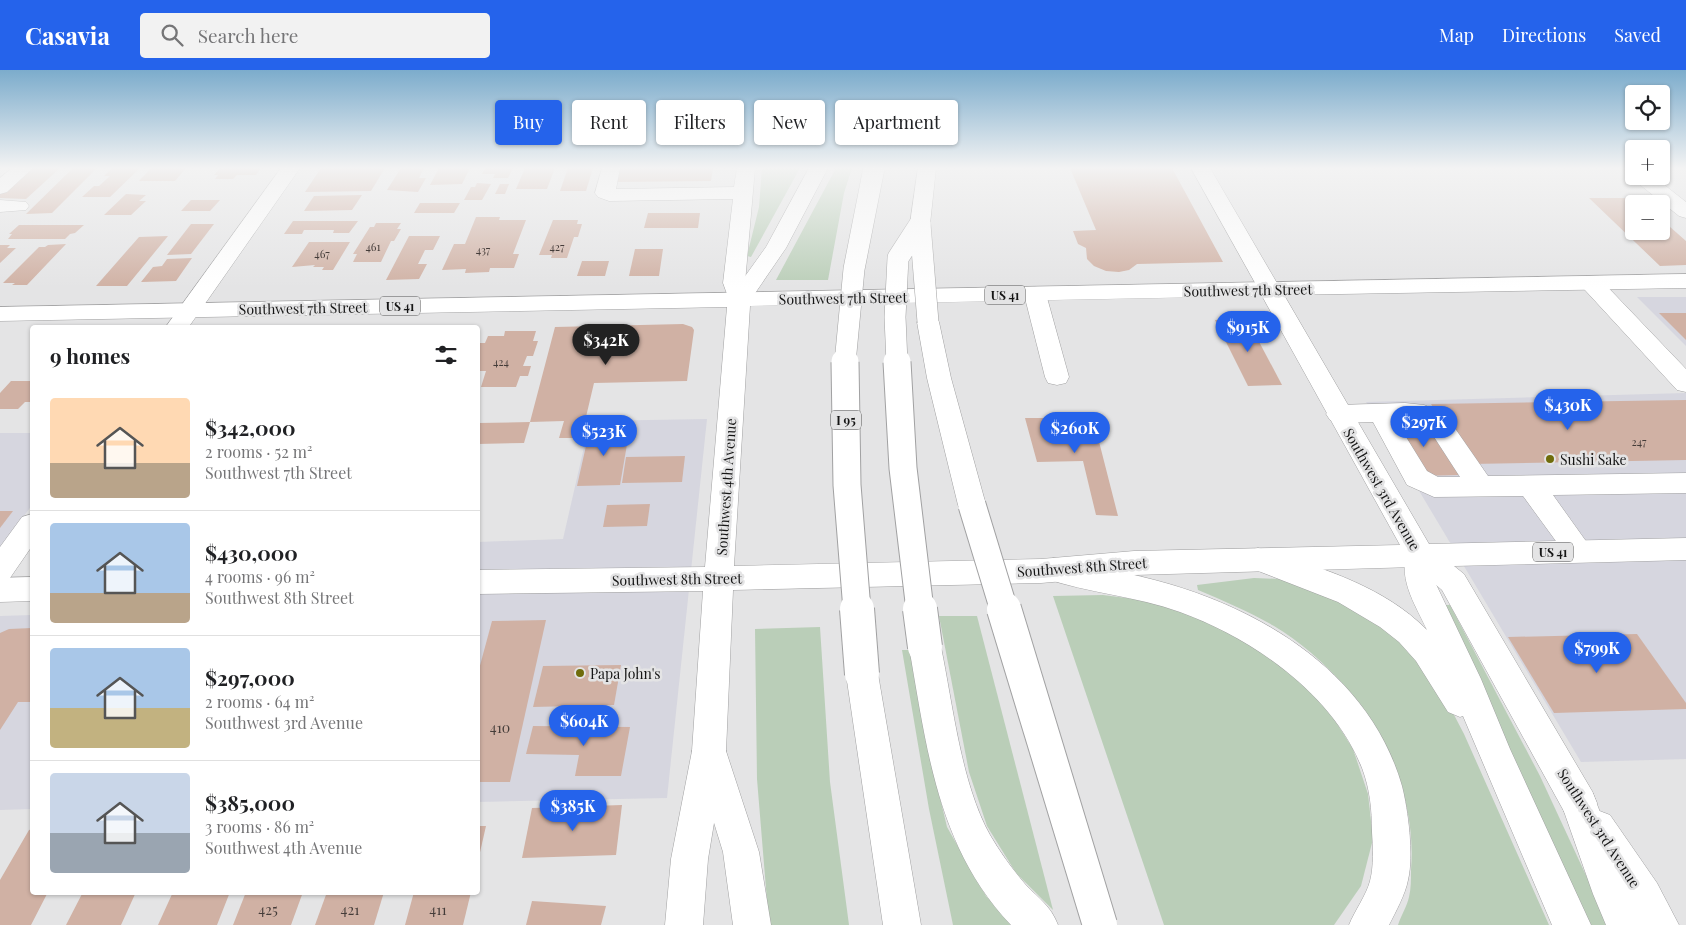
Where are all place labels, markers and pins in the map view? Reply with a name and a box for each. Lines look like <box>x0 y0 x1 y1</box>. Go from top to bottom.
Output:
pin: $915K <box>1213 310 1283 353</box>
pin: $342K <box>571 324 641 366</box>
pin: $430K <box>1533 388 1603 431</box>
pin: $297K <box>1389 406 1459 448</box>
pin: $260K <box>1040 412 1110 454</box>
pin: $523K <box>569 414 639 457</box>
place label: Sushi Sake <box>1560 450 1627 469</box>
marker: Sushi Sake <box>1544 453 1556 465</box>
pin: $799K <box>1562 632 1632 674</box>
place label: Papa John's <box>590 664 661 683</box>
marker: Papa John's <box>574 667 586 679</box>
pin: $604K <box>549 704 619 747</box>
pin: $385K <box>538 790 608 832</box>

